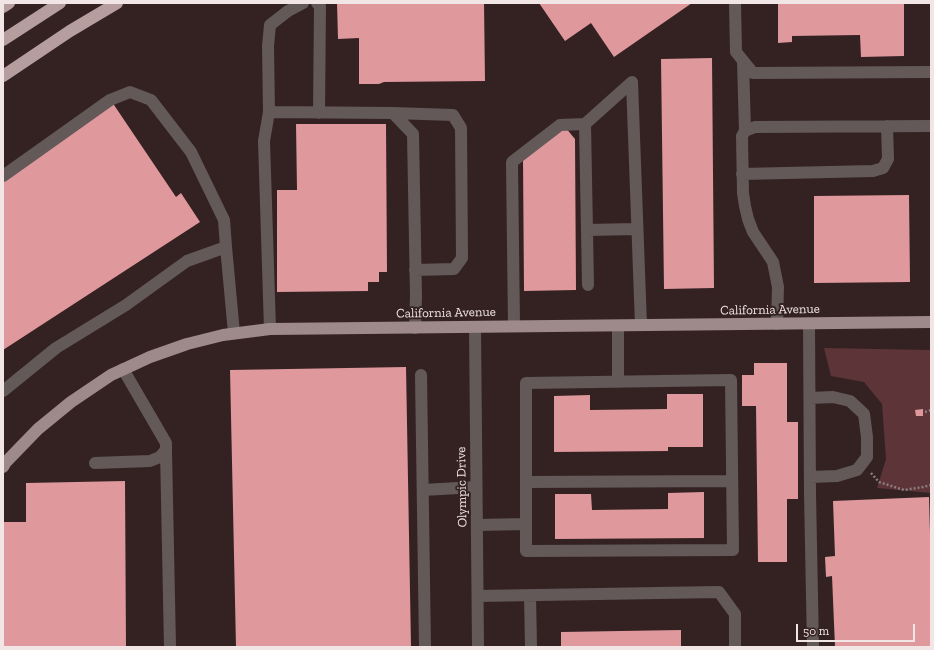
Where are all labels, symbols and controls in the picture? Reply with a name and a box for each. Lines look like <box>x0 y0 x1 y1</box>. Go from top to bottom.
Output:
street label: California Avenue <box>720 301 820 319</box>
street label: California Avenue <box>396 304 496 322</box>
street label: Olympic Drive <box>453 446 471 528</box>
scale bar <box>798 616 917 642</box>
text: 50 m <box>803 624 829 638</box>

